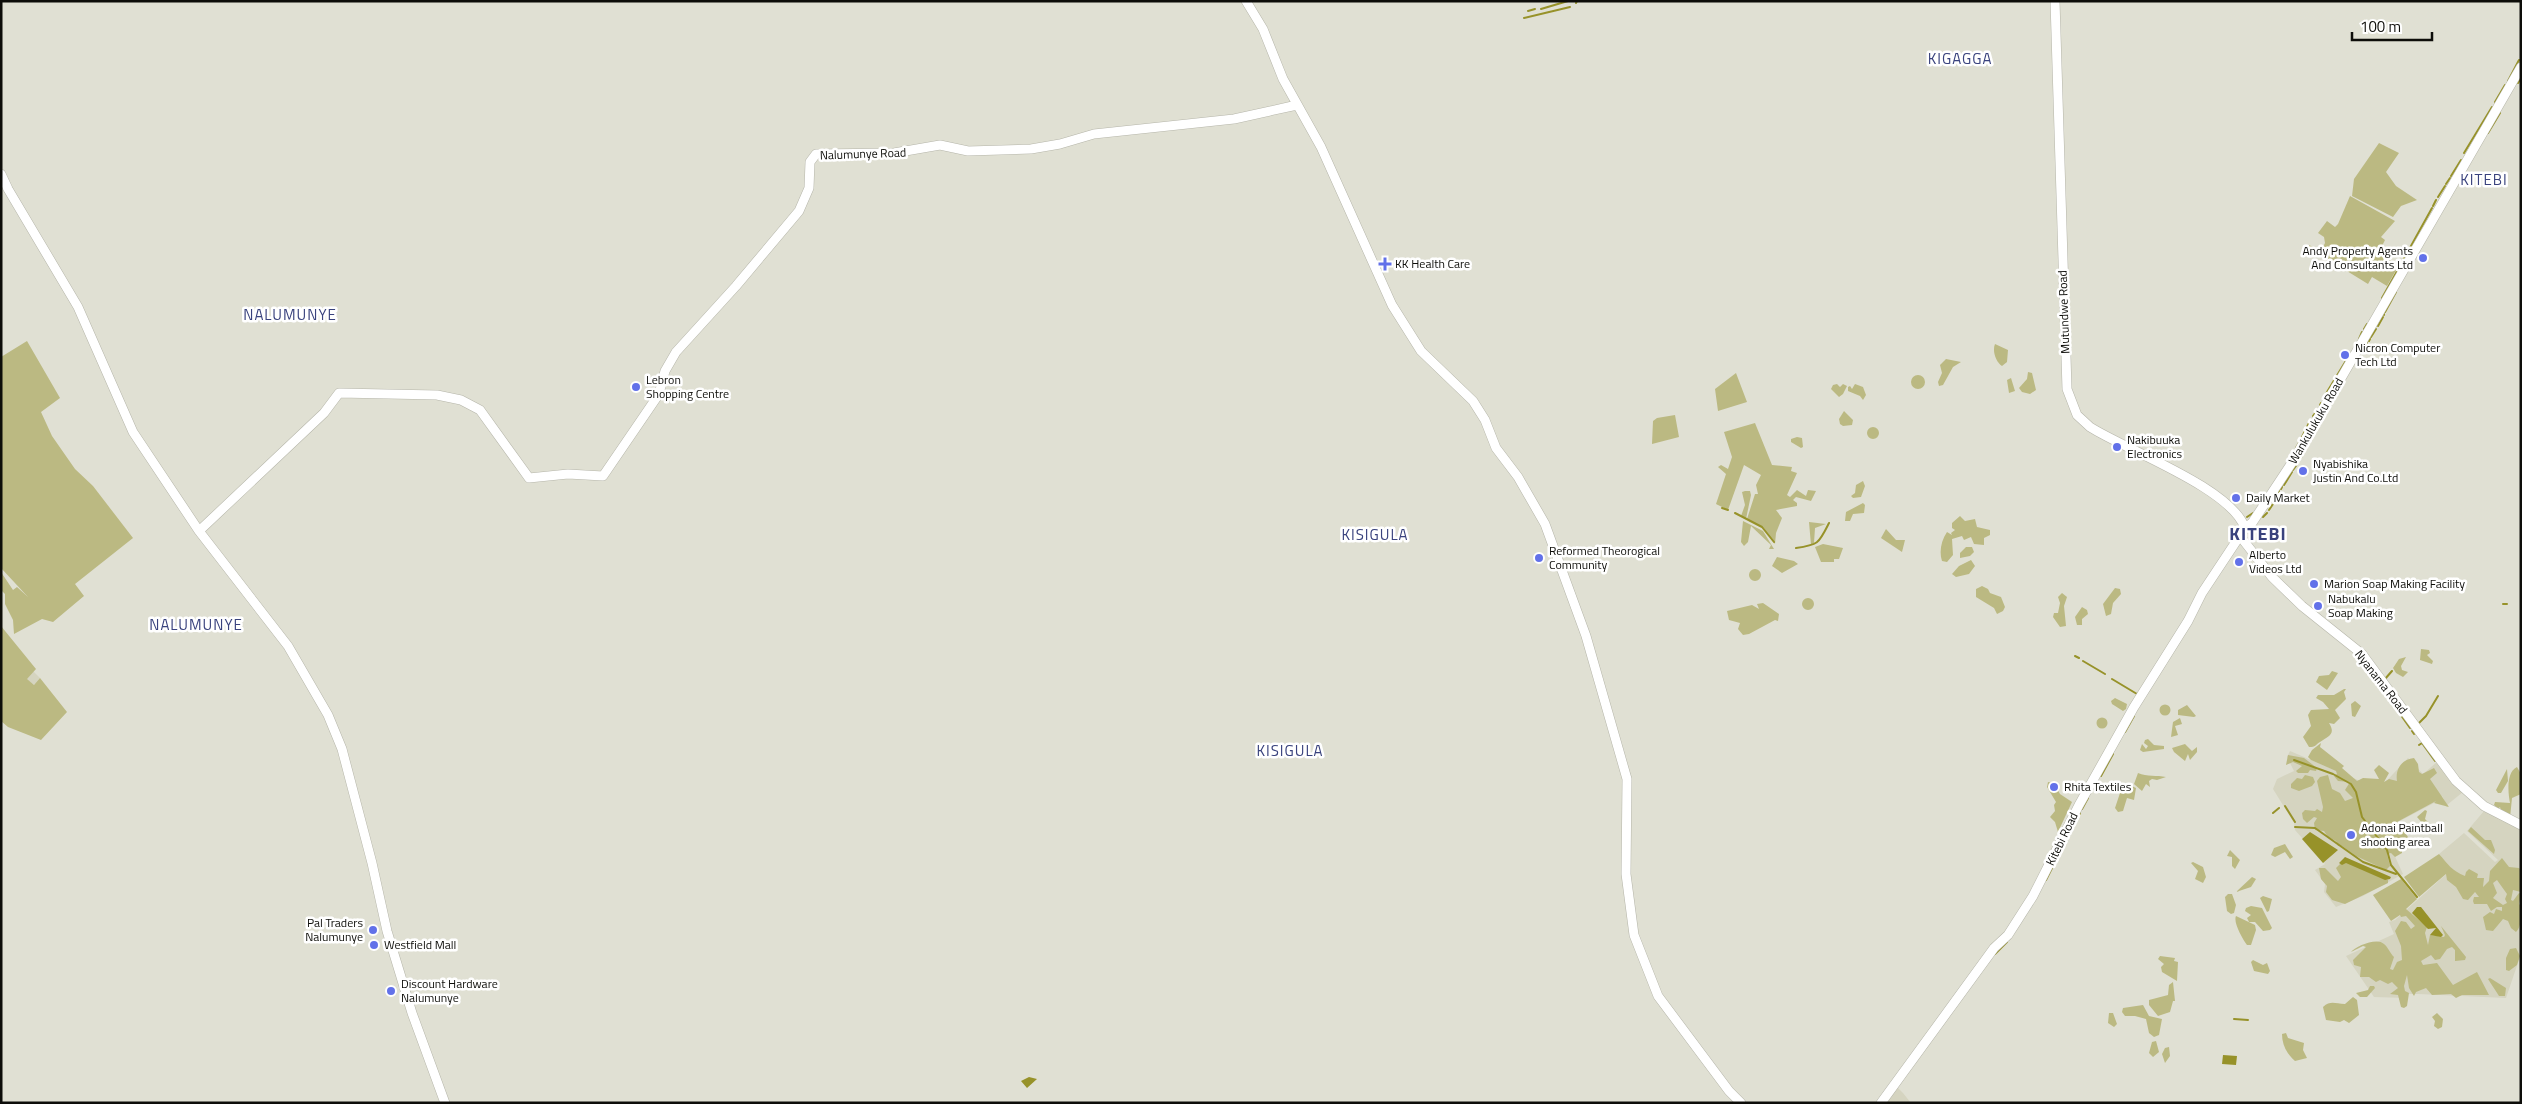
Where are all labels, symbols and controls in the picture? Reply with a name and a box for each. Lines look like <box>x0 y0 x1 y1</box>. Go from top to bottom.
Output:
scale bar <box>2352 10 2432 42</box>
text: 100 m <box>2360 15 2401 38</box>
district label: KIGAGGA <box>1928 47 1992 70</box>
street label: Nalumunye Road <box>819 142 906 165</box>
district label: KITEBI <box>2460 168 2508 191</box>
place label: Andy Property Agents And Consultants Ltd <box>2302 241 2413 274</box>
marker: Andy Property Agents And Consultants Ltd <box>2417 252 2429 264</box>
place label: KK Health Care <box>1395 254 1470 273</box>
marker: KK Health Care <box>1379 258 1391 270</box>
street label: Mutundwe Road <box>2053 270 2074 354</box>
district label: NALUMUNYE <box>243 303 337 326</box>
place label: Nicron Computer Tech Ltd <box>2355 338 2440 371</box>
marker: Nicron Computer Tech Ltd <box>2339 349 2351 361</box>
place label: Lebron Shopping Centre <box>646 370 729 403</box>
street label: Wankulukuku Road <box>2283 374 2348 468</box>
marker: Lebron Shopping Centre <box>630 381 642 393</box>
place label: Nakibuuka Electronics <box>2127 430 2183 463</box>
marker: Nakibuuka Electronics <box>2111 441 2123 453</box>
place label: Nyabishika Justin And Co.Ltd <box>2313 454 2398 487</box>
marker: Nyabishika Justin And Co.Ltd <box>2297 465 2309 477</box>
place label: Daily Market <box>2246 488 2310 507</box>
marker: Daily Market <box>2230 492 2242 504</box>
district label: KITEBI <box>2229 520 2287 547</box>
district label: KISIGULA <box>1341 523 1409 546</box>
place label: Reformed Theorogical Community <box>1549 541 1660 574</box>
place label: Alberto Videos Ltd <box>2249 545 2302 578</box>
marker: Reformed Theorogical Community <box>1533 552 1545 564</box>
marker: Alberto Videos Ltd <box>2233 556 2245 568</box>
place label: Marion Soap Making Facility <box>2324 574 2465 593</box>
marker: Marion Soap Making Facility <box>2308 578 2320 590</box>
place label: Nabukalu Soap Making <box>2328 589 2393 622</box>
marker: Nabukalu Soap Making <box>2312 600 2324 612</box>
district label: NALUMUNYE <box>149 613 243 636</box>
street label: Nyanama Road <box>2350 646 2413 718</box>
district label: KISIGULA <box>1256 739 1324 762</box>
place label: Rhita Textiles <box>2064 777 2132 796</box>
marker: Rhita Textiles <box>2048 781 2060 793</box>
street label: Kitebi Road <box>2040 809 2083 869</box>
place label: Adonai Paintball shooting area <box>2361 818 2443 851</box>
marker: Adonai Paintball shooting area <box>2345 829 2357 841</box>
place label: Pal Traders Nalumunye <box>305 913 363 946</box>
marker: Pal Traders Nalumunye <box>367 924 379 936</box>
place label: Westfield Mall <box>384 935 456 954</box>
marker: Westfield Mall <box>368 939 380 951</box>
place label: Discount Hardware Nalumunye <box>401 974 498 1007</box>
marker: Discount Hardware Nalumunye <box>385 985 397 997</box>

